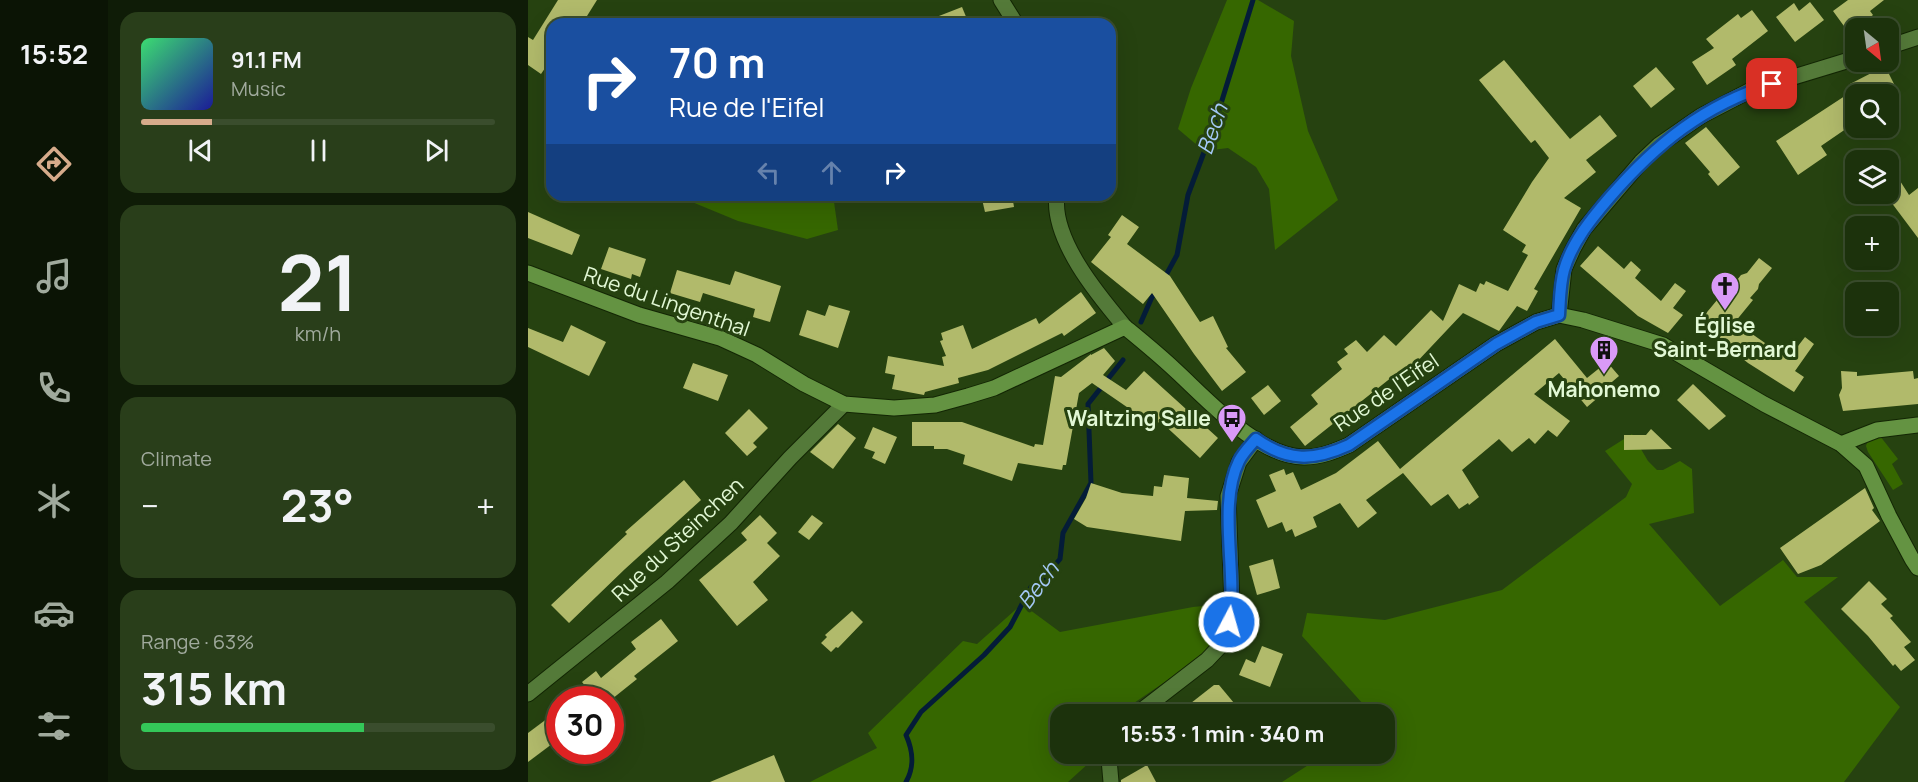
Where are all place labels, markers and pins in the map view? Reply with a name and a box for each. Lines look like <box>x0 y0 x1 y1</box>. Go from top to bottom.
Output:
pin <box>1746 58 1797 109</box>
church icon: Église Saint-Bernard <box>1709 270 1741 312</box>
place label: Église Saint-Bernard <box>1653 311 1797 363</box>
building icon: Mahonemo <box>1588 334 1620 376</box>
place label: Mahonemo <box>1547 375 1661 403</box>
bus stop icon: Waltzing Salle <box>1216 402 1248 444</box>
place label: Waltzing Salle <box>1067 404 1211 432</box>

